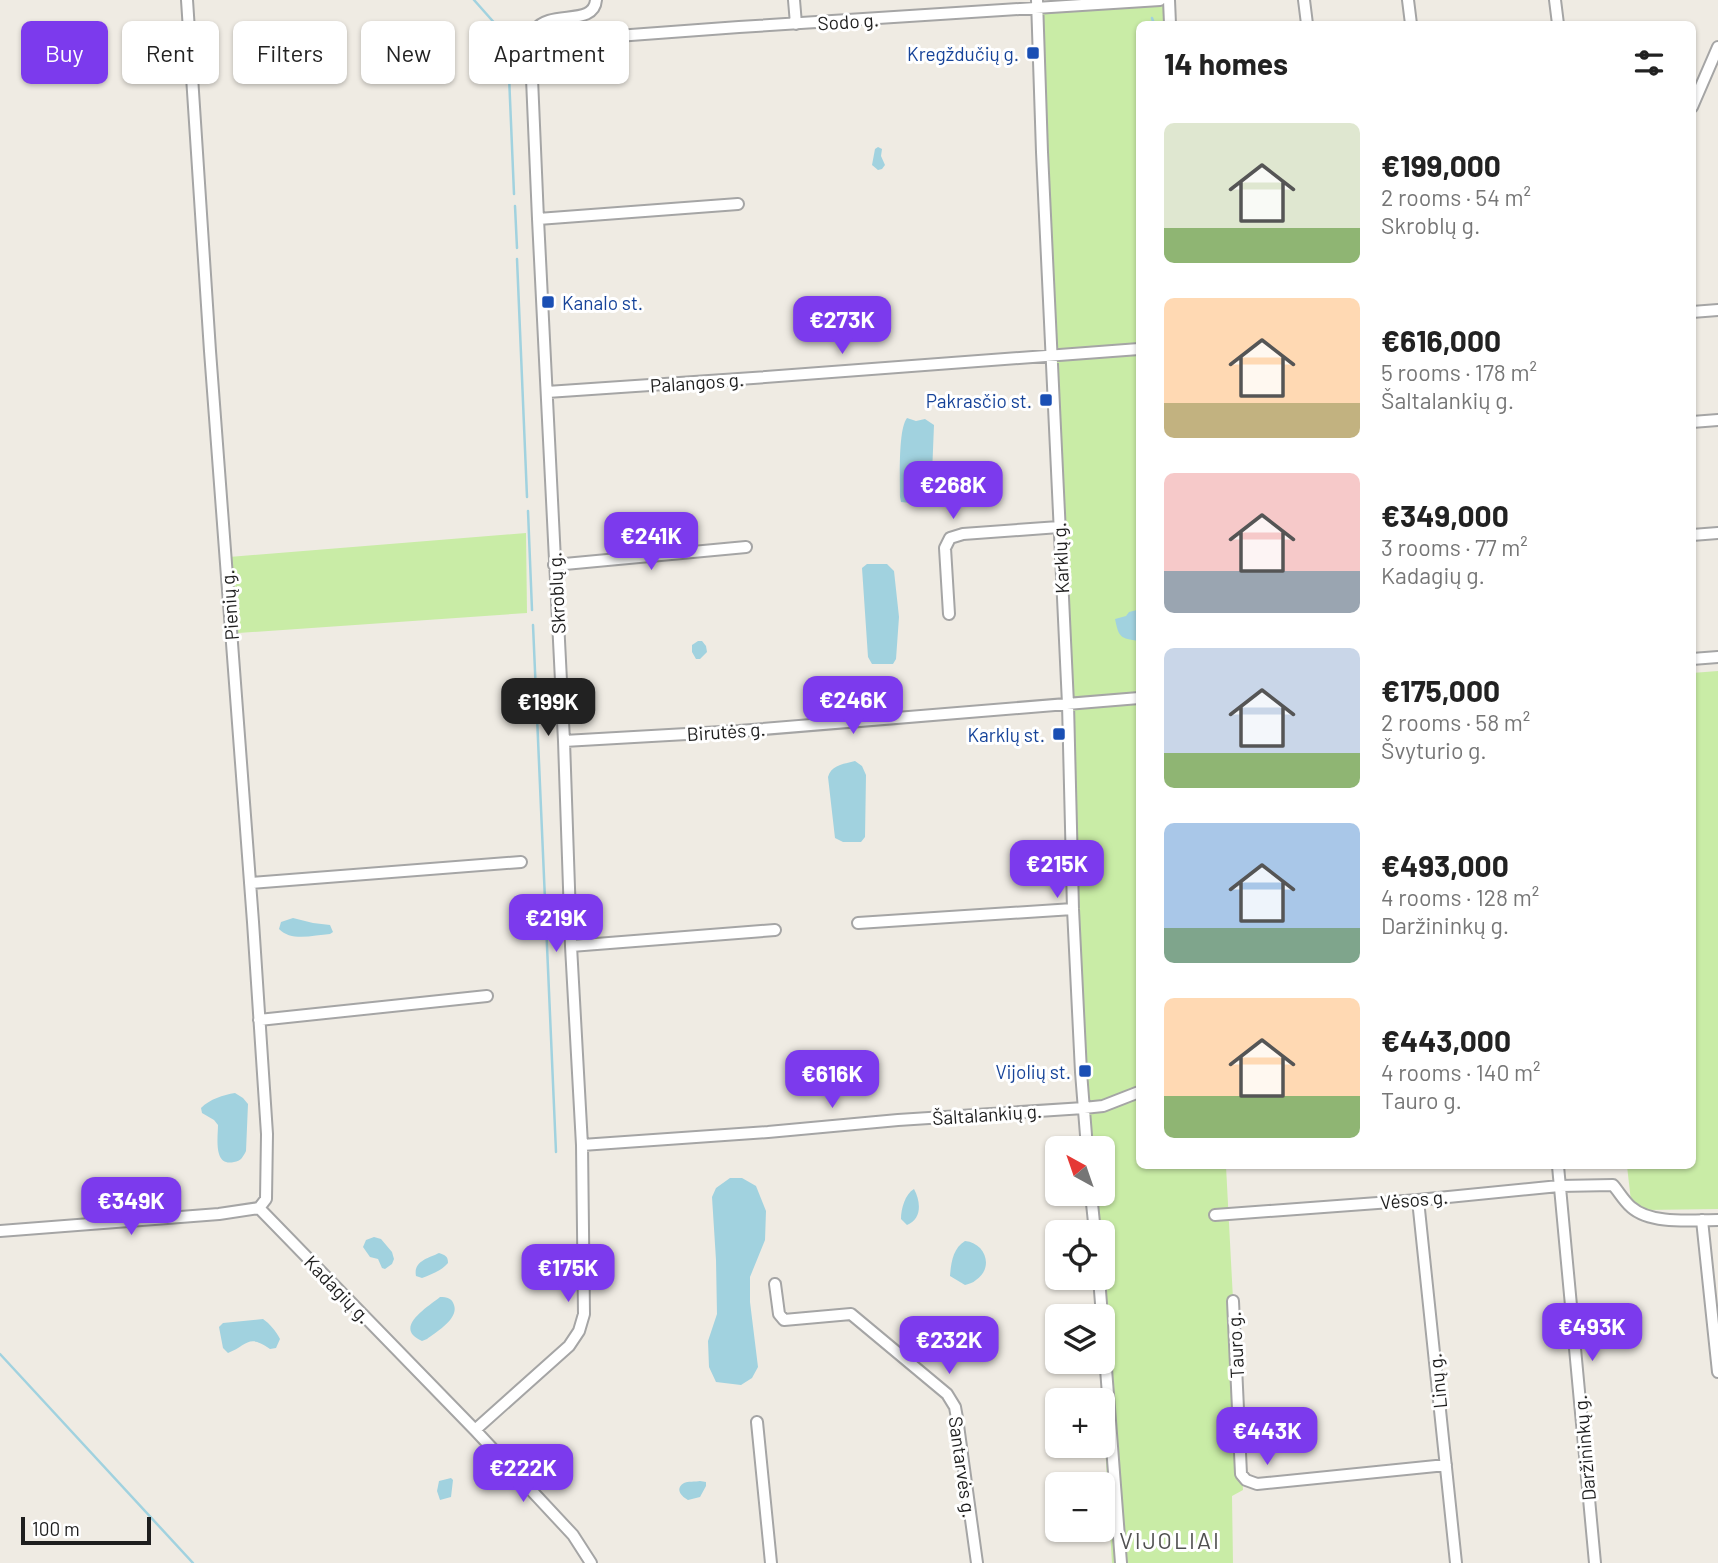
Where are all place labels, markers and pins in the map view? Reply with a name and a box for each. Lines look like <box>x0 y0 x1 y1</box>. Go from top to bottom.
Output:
place label: Kregždučių g. <box>907 42 1019 65</box>
marker: Kregždučių g. <box>1025 45 1041 61</box>
place label: Kanalo st. <box>562 291 643 314</box>
marker: Kanalo st. <box>540 294 556 310</box>
pin: €273K <box>793 296 891 356</box>
place label: Pakrasčio st. <box>926 389 1032 412</box>
marker: Pakrasčio st. <box>1038 392 1054 408</box>
pin: €268K <box>904 462 1002 521</box>
pin: €241K <box>602 512 700 572</box>
pin: €246K <box>804 676 902 736</box>
pin: €199K <box>499 678 597 738</box>
place label: Karklų st. <box>968 723 1045 746</box>
marker: Karklų st. <box>1051 726 1067 742</box>
pin: €215K <box>1008 841 1106 900</box>
pin: €219K <box>507 894 605 954</box>
pin: €616K <box>783 1050 881 1110</box>
place label: Vijolių st. <box>995 1060 1071 1083</box>
marker: Vijolių st. <box>1077 1063 1093 1079</box>
pin: €349K <box>82 1178 180 1237</box>
pin: €175K <box>519 1244 617 1304</box>
pin: €493K <box>1543 1304 1641 1363</box>
pin: €232K <box>900 1316 998 1376</box>
pin: €443K <box>1218 1408 1316 1467</box>
pin: €222K <box>474 1444 572 1504</box>

